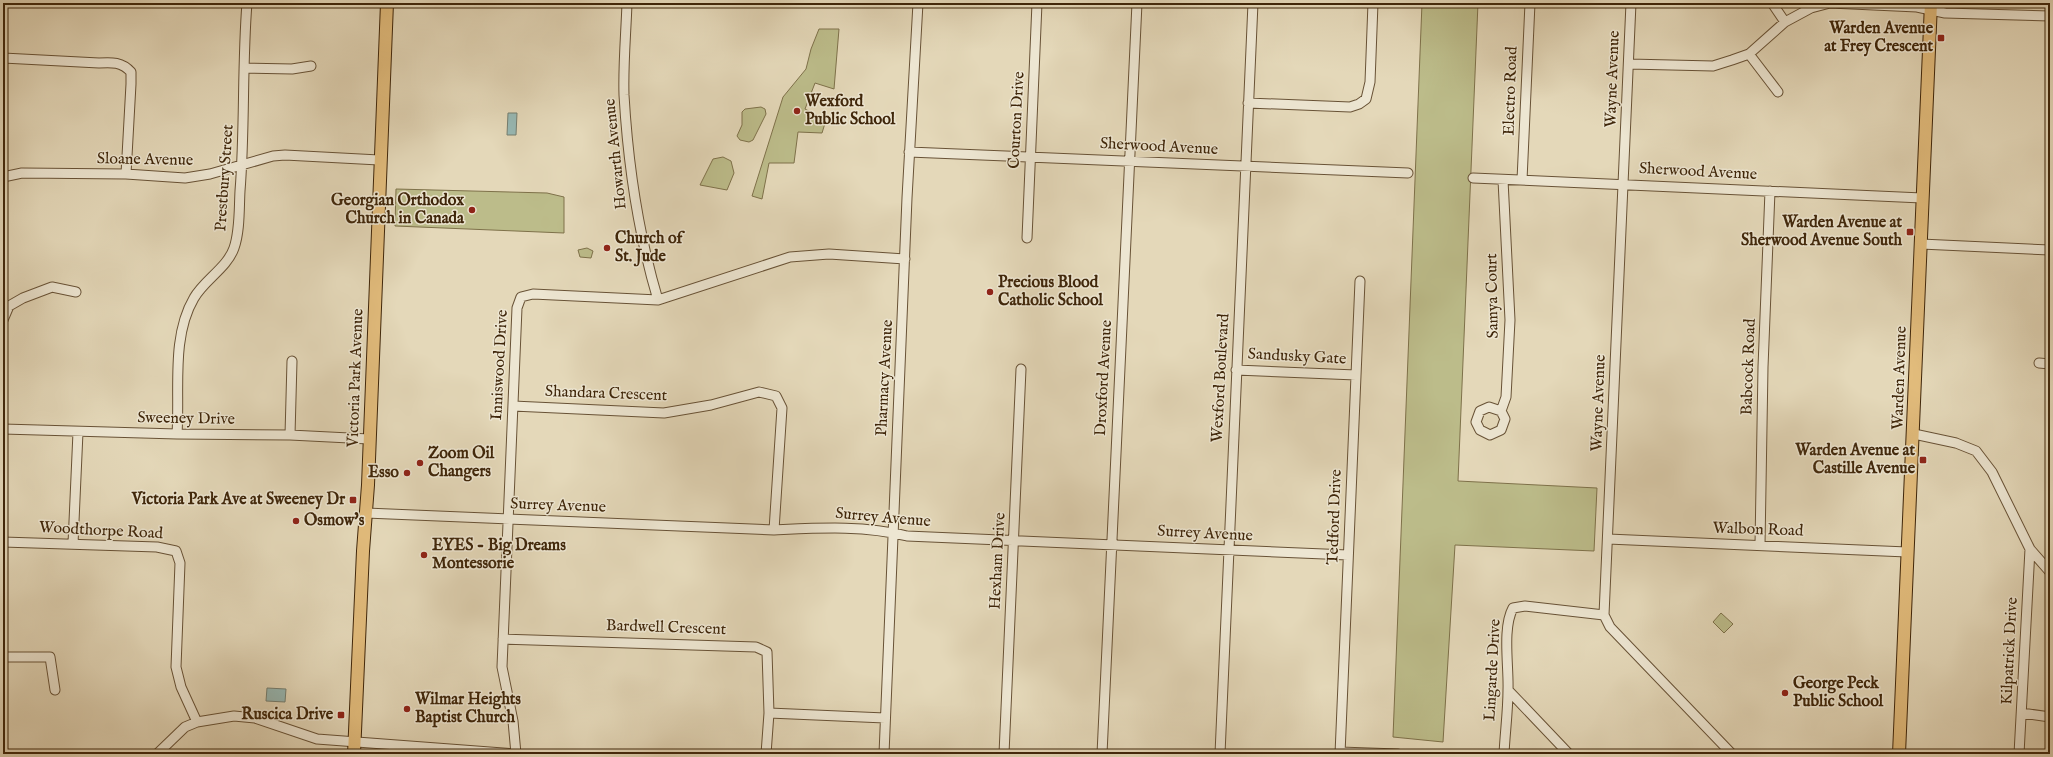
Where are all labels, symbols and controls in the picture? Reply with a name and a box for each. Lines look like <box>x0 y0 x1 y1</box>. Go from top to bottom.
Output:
place label: Warden Avenue at Frey Crescent <box>1824 19 1934 57</box>
street label: Wayne Avenue <box>1601 30 1625 128</box>
marker: Warden Avenue at Frey Crescent <box>1936 33 1946 43</box>
street label: Electro Road <box>1499 46 1523 136</box>
street label: Courton Drive <box>1004 71 1030 169</box>
place label: Wexford Public School <box>804 92 896 130</box>
street label: Howarth Avenue <box>600 97 632 211</box>
marker: Wexford Public School <box>792 106 802 116</box>
street label: Prestbury Street <box>211 123 239 232</box>
street label: Sherwood Avenue <box>1099 134 1219 160</box>
street label: Sloane Avenue <box>97 149 193 171</box>
street label: Sherwood Avenue <box>1638 159 1758 185</box>
place label: Georgian Orthodox Church in Canada <box>331 191 465 229</box>
marker: Georgian Orthodox Church in Canada <box>467 205 477 215</box>
place label: Warden Avenue at Sherwood Avenue South <box>1741 213 1903 251</box>
marker: Warden Avenue at Sherwood Avenue South <box>1905 227 1915 237</box>
place label: Church of St. Jude <box>615 229 685 267</box>
marker: Church of St. Jude <box>602 243 612 253</box>
street label: Samya Court <box>1482 253 1504 339</box>
place label: Precious Blood Catholic School <box>998 273 1104 311</box>
marker: Precious Blood Catholic School <box>985 287 995 297</box>
street label: Victoria Park Avenue <box>344 308 368 449</box>
street label: Inniswood Drive <box>487 309 513 421</box>
street label: Wexford Boulevard <box>1208 312 1234 443</box>
street label: Babcock Road <box>1737 318 1761 416</box>
street label: Pharmacy Avenue <box>872 319 898 437</box>
street label: Droxford Avenue <box>1091 320 1117 436</box>
street label: Warden Avenue <box>1888 326 1912 430</box>
street label: Sandusky Gate <box>1247 344 1347 370</box>
street label: Wayne Avenue <box>1587 354 1611 452</box>
street label: Shandara Crescent <box>545 382 668 406</box>
street label: Sweeney Drive <box>137 408 235 430</box>
place label: Warden Avenue at Castille Avenue <box>1794 441 1916 479</box>
place label: Zoom Oil Changers <box>428 444 495 482</box>
marker: Warden Avenue at Castille Avenue <box>1918 455 1928 465</box>
marker: Zoom Oil Changers <box>415 458 425 468</box>
place label: Esso <box>368 463 399 483</box>
marker: Esso <box>402 468 412 478</box>
street label: Tedford Drive <box>1323 469 1347 565</box>
place label: Victoria Park Ave at Sweeney Dr <box>131 490 345 510</box>
street label: Surrey Avenue <box>510 494 606 518</box>
marker: Victoria Park Ave at Sweeney Dr <box>348 495 358 505</box>
street label: Surrey Avenue <box>834 504 932 532</box>
place label: Osmow's <box>304 511 365 531</box>
street label: Hexham Drive <box>985 512 1011 610</box>
marker: Osmow's <box>291 516 301 526</box>
street label: Woodthorpe Road <box>38 518 164 544</box>
street label: Walbon Road <box>1712 518 1804 542</box>
street label: Surrey Avenue <box>1157 522 1253 546</box>
place label: EYES - Big Dreams Montessorie <box>432 536 566 574</box>
marker: EYES - Big Dreams Montessorie <box>419 550 429 560</box>
street label: Kilpatrick Drive <box>1997 597 2023 705</box>
street label: Bardwell Crescent <box>606 616 727 640</box>
street label: Lingarde Drive <box>1480 618 1506 722</box>
place label: George Peck Public School <box>1793 674 1884 712</box>
marker: George Peck Public School <box>1780 688 1790 698</box>
place label: Wilmar Heights Baptist Church <box>414 690 521 728</box>
marker: Wilmar Heights Baptist Church <box>402 704 412 714</box>
place label: Ruscica Drive <box>241 705 334 725</box>
marker: Ruscica Drive <box>336 710 346 720</box>

